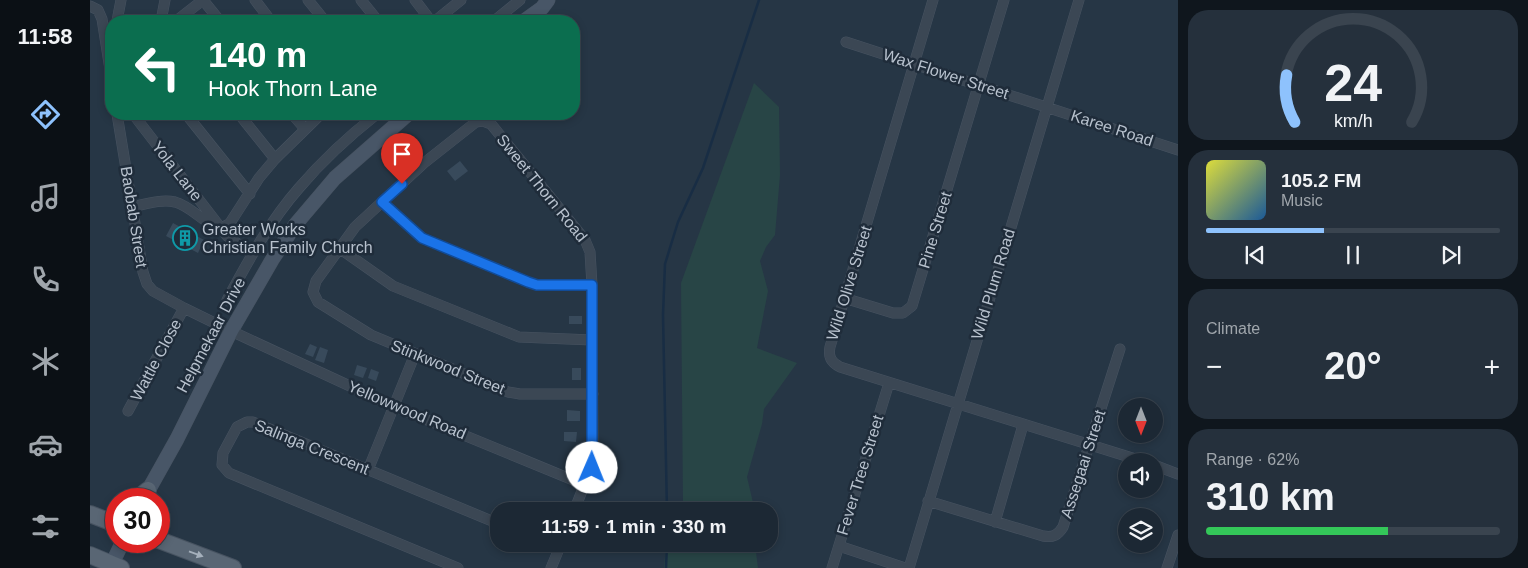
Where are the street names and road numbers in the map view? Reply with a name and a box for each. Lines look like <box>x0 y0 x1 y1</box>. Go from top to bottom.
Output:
street label: Wax Flower Street <box>881 46 1011 102</box>
street label: Karee Road <box>1069 107 1155 149</box>
street label: Sweet Thorn Road <box>494 131 590 245</box>
street label: Yola Lane <box>149 138 205 204</box>
street label: Baobab Street <box>118 165 150 269</box>
street label: Pine Street <box>915 189 955 270</box>
street label: Wild Olive Street <box>823 223 875 342</box>
street label: Wild Plum Road <box>968 227 1018 341</box>
street label: Helpmekaar Drive <box>173 274 249 396</box>
street label: Wattle Close <box>127 316 185 404</box>
street label: Stinkwood Street <box>389 336 508 398</box>
street label: Yellowwood Road <box>345 377 469 443</box>
street label: Assegaai Street <box>1057 407 1109 520</box>
street label: Fever Tree Street <box>834 412 886 537</box>
street label: Salinga Crescent <box>252 416 372 478</box>

